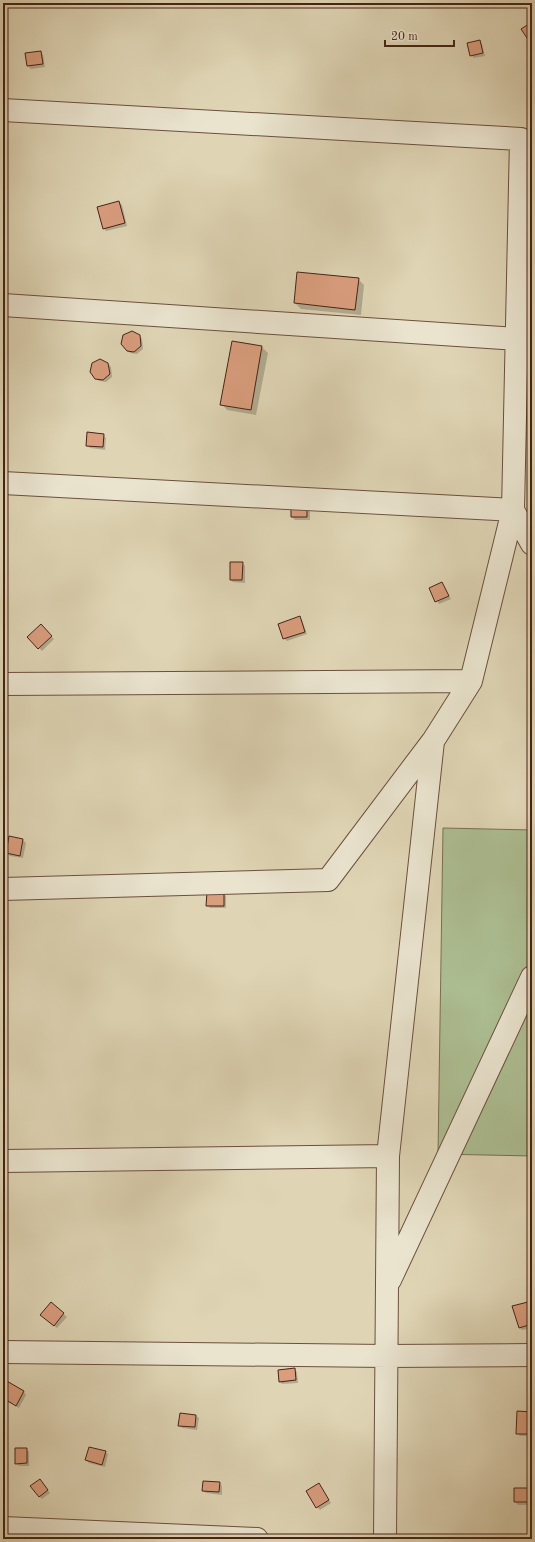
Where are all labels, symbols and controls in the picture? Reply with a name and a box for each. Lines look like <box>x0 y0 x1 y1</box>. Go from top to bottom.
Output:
scale bar <box>385 22 454 48</box>
text: 20 m <box>391 31 418 43</box>

